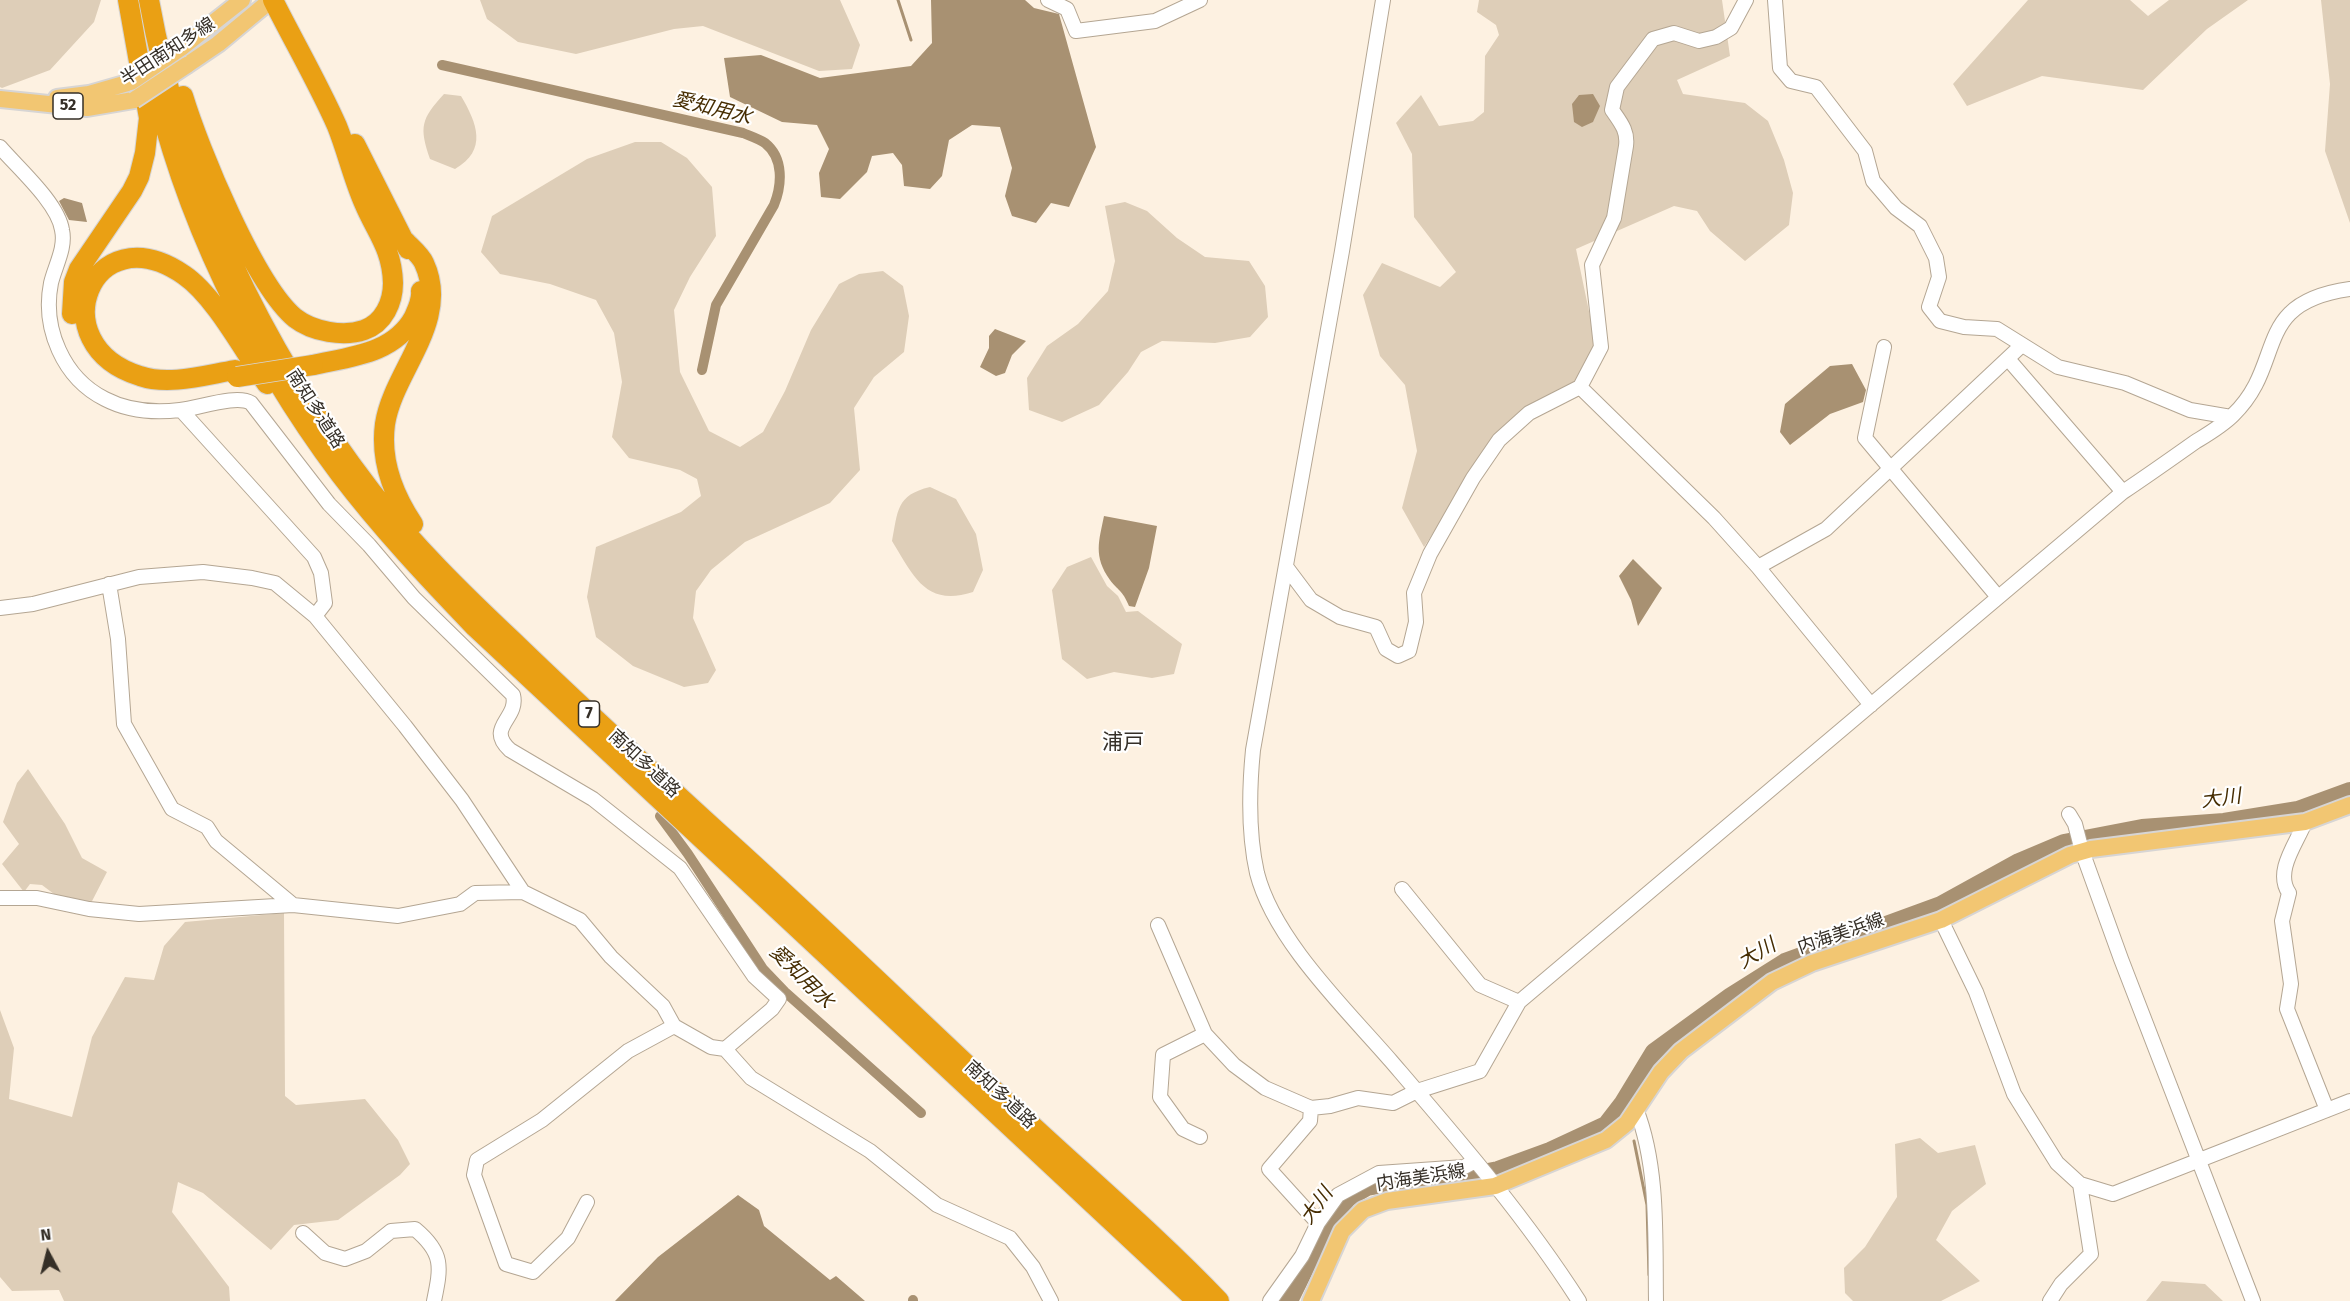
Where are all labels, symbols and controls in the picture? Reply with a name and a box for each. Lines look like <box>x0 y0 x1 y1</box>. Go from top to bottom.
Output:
street label: 半田南知多線 <box>117 14 219 90</box>
water label: 愛知用水 <box>670 88 754 130</box>
road number: 52 <box>53 93 83 119</box>
street label: 南知多道路 <box>281 365 349 453</box>
road number: 7 <box>578 701 600 727</box>
street label: 南知多道路 <box>604 725 684 803</box>
district label: 浦戸 <box>1102 730 1144 756</box>
water label: 大川 <box>2200 785 2242 813</box>
street label: 内海美浜線 <box>1795 909 1887 959</box>
water label: 大川 <box>1734 934 1780 974</box>
water label: 愛知用水 <box>764 940 838 1014</box>
street label: 南知多道路 <box>960 1056 1040 1134</box>
street label: 内海美浜線 <box>1375 1160 1467 1196</box>
water label: 大川 <box>1296 1183 1338 1229</box>
north arrow <box>18 1223 78 1283</box>
text: N <box>39 1225 52 1245</box>

